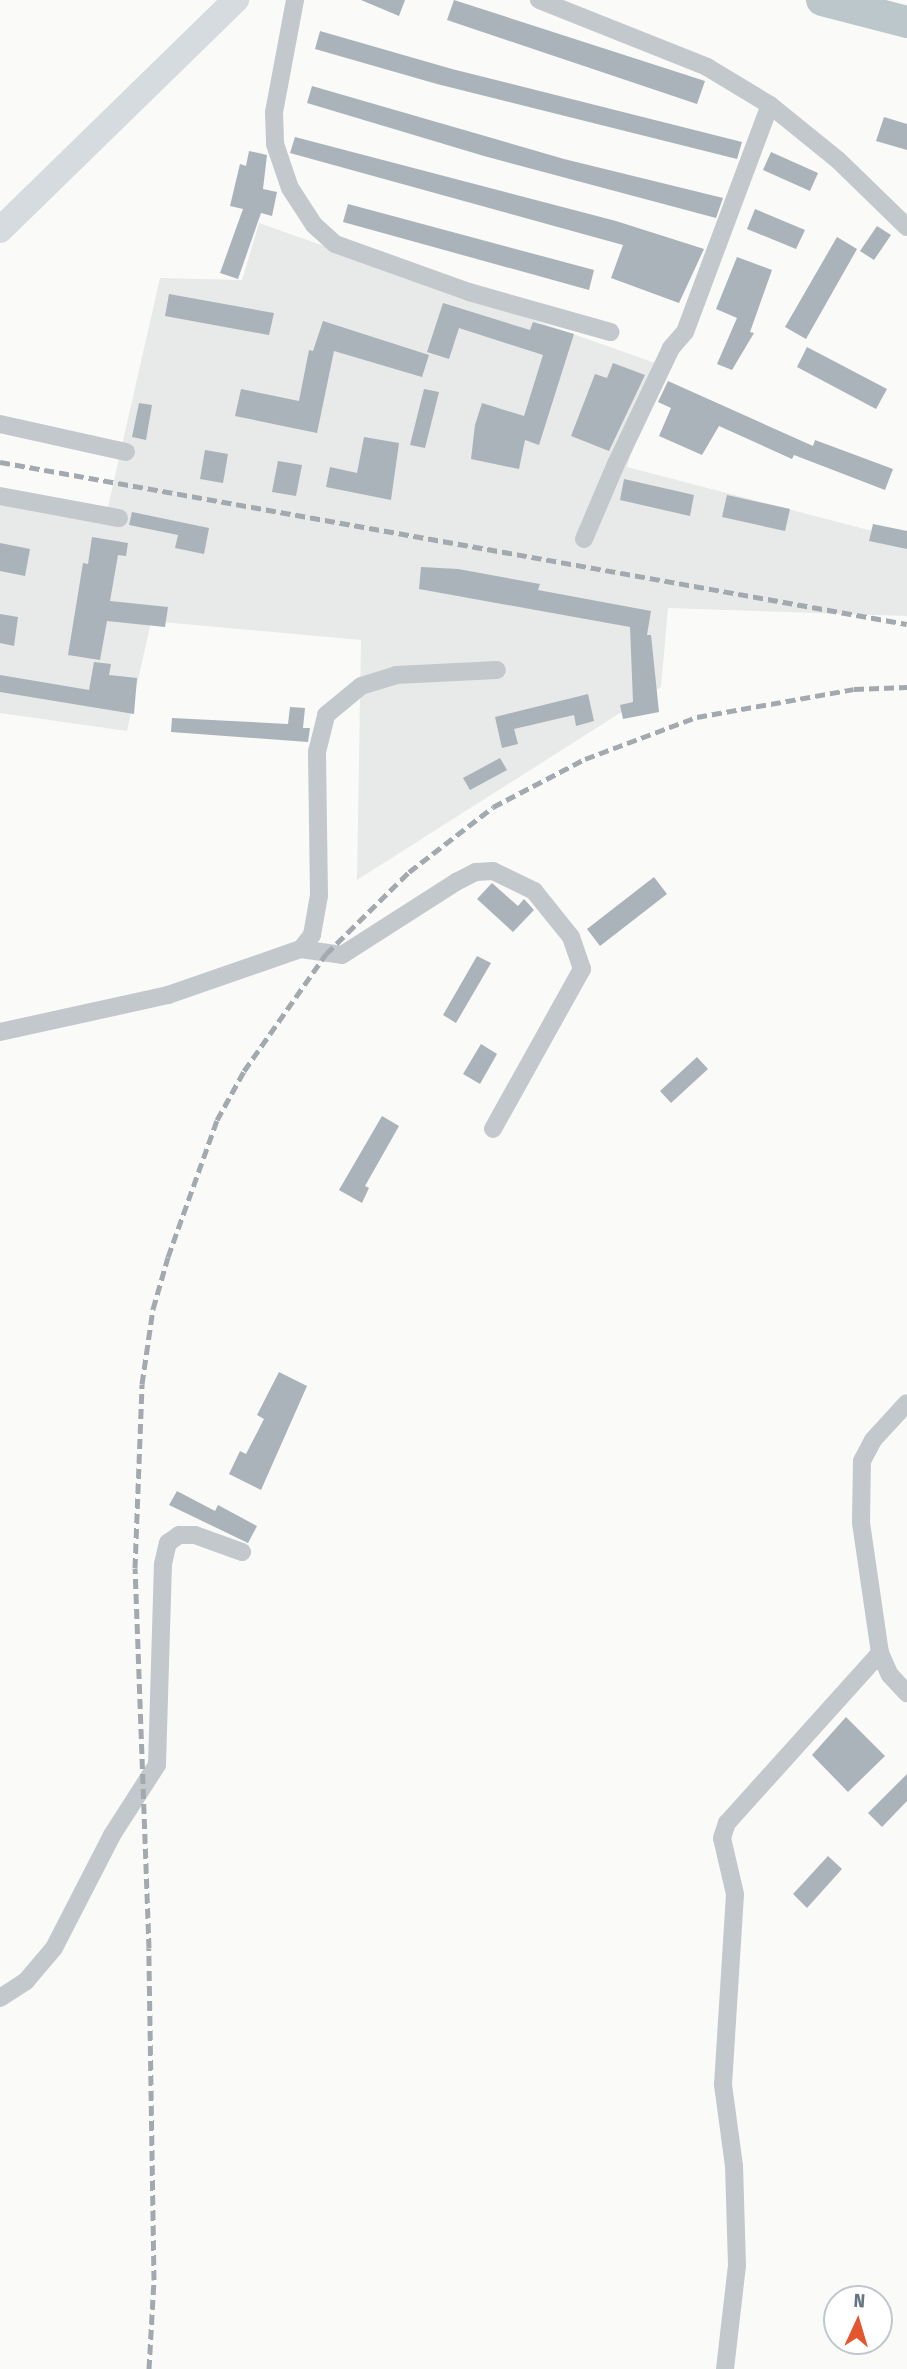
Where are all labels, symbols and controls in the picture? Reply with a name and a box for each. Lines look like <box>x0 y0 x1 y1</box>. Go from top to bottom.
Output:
north arrow <box>823 2285 893 2355</box>
text: N <box>853 2289 866 2312</box>

